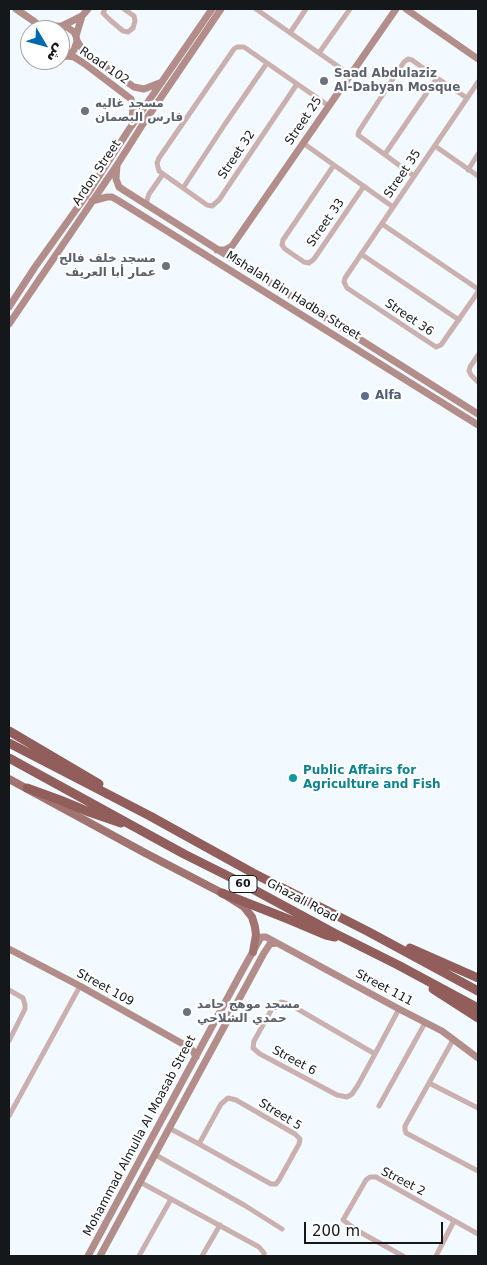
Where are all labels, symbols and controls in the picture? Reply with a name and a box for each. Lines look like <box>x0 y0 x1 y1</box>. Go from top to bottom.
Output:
north arrow <box>20 20 70 70</box>
text: ش <box>44 41 68 66</box>
street label: Road 102 <box>76 44 132 88</box>
place label: Saad Abdulaziz Al-Dabyan Mosque <box>334 67 460 95</box>
marker: Saad Abdulaziz Al-Dabyan Mosque <box>318 75 330 87</box>
street label: Street 25 <box>283 94 325 148</box>
place label: مسجد غاليه فارس البصمان <box>95 97 183 125</box>
marker: مسجد غاليه فارس البصمان <box>79 105 91 117</box>
street label: Street 32 <box>216 128 258 182</box>
street label: Ardon Street <box>70 138 124 208</box>
street label: Street 35 <box>382 147 424 201</box>
street label: Street 33 <box>304 196 348 250</box>
street label: Mshalah Bin Hadba Street <box>223 249 363 343</box>
place label: مسجد خلف فالح عمار أبا العريف <box>59 252 156 280</box>
marker: مسجد خلف فالح عمار أبا العريف <box>160 260 172 272</box>
street label: Street 36 <box>382 297 436 339</box>
place label: Alfa <box>375 389 402 403</box>
marker: Alfa <box>359 390 371 402</box>
place label: Public Affairs for Agriculture and Fish <box>303 764 441 792</box>
marker: Public Affairs for Agriculture and Fish <box>287 772 299 784</box>
road number: 60 <box>229 876 257 892</box>
street label: Ghazali Road <box>264 876 340 926</box>
street label: Street 109 <box>74 966 136 1010</box>
street label: Street 111 <box>353 967 415 1009</box>
place label: مسجد موهج حامد حمدي الشلاحي <box>197 998 300 1026</box>
marker: مسجد موهج حامد حمدي الشلاحي <box>181 1006 193 1018</box>
street label: Mohammad Almulla Al Moasab Street <box>81 1033 199 1239</box>
street label: Street 6 <box>269 1043 319 1079</box>
street label: Street 5 <box>256 1096 304 1134</box>
street label: Street 2 <box>378 1165 428 1199</box>
scale bar <box>307 1212 446 1244</box>
text: 200 m <box>312 1222 360 1240</box>

